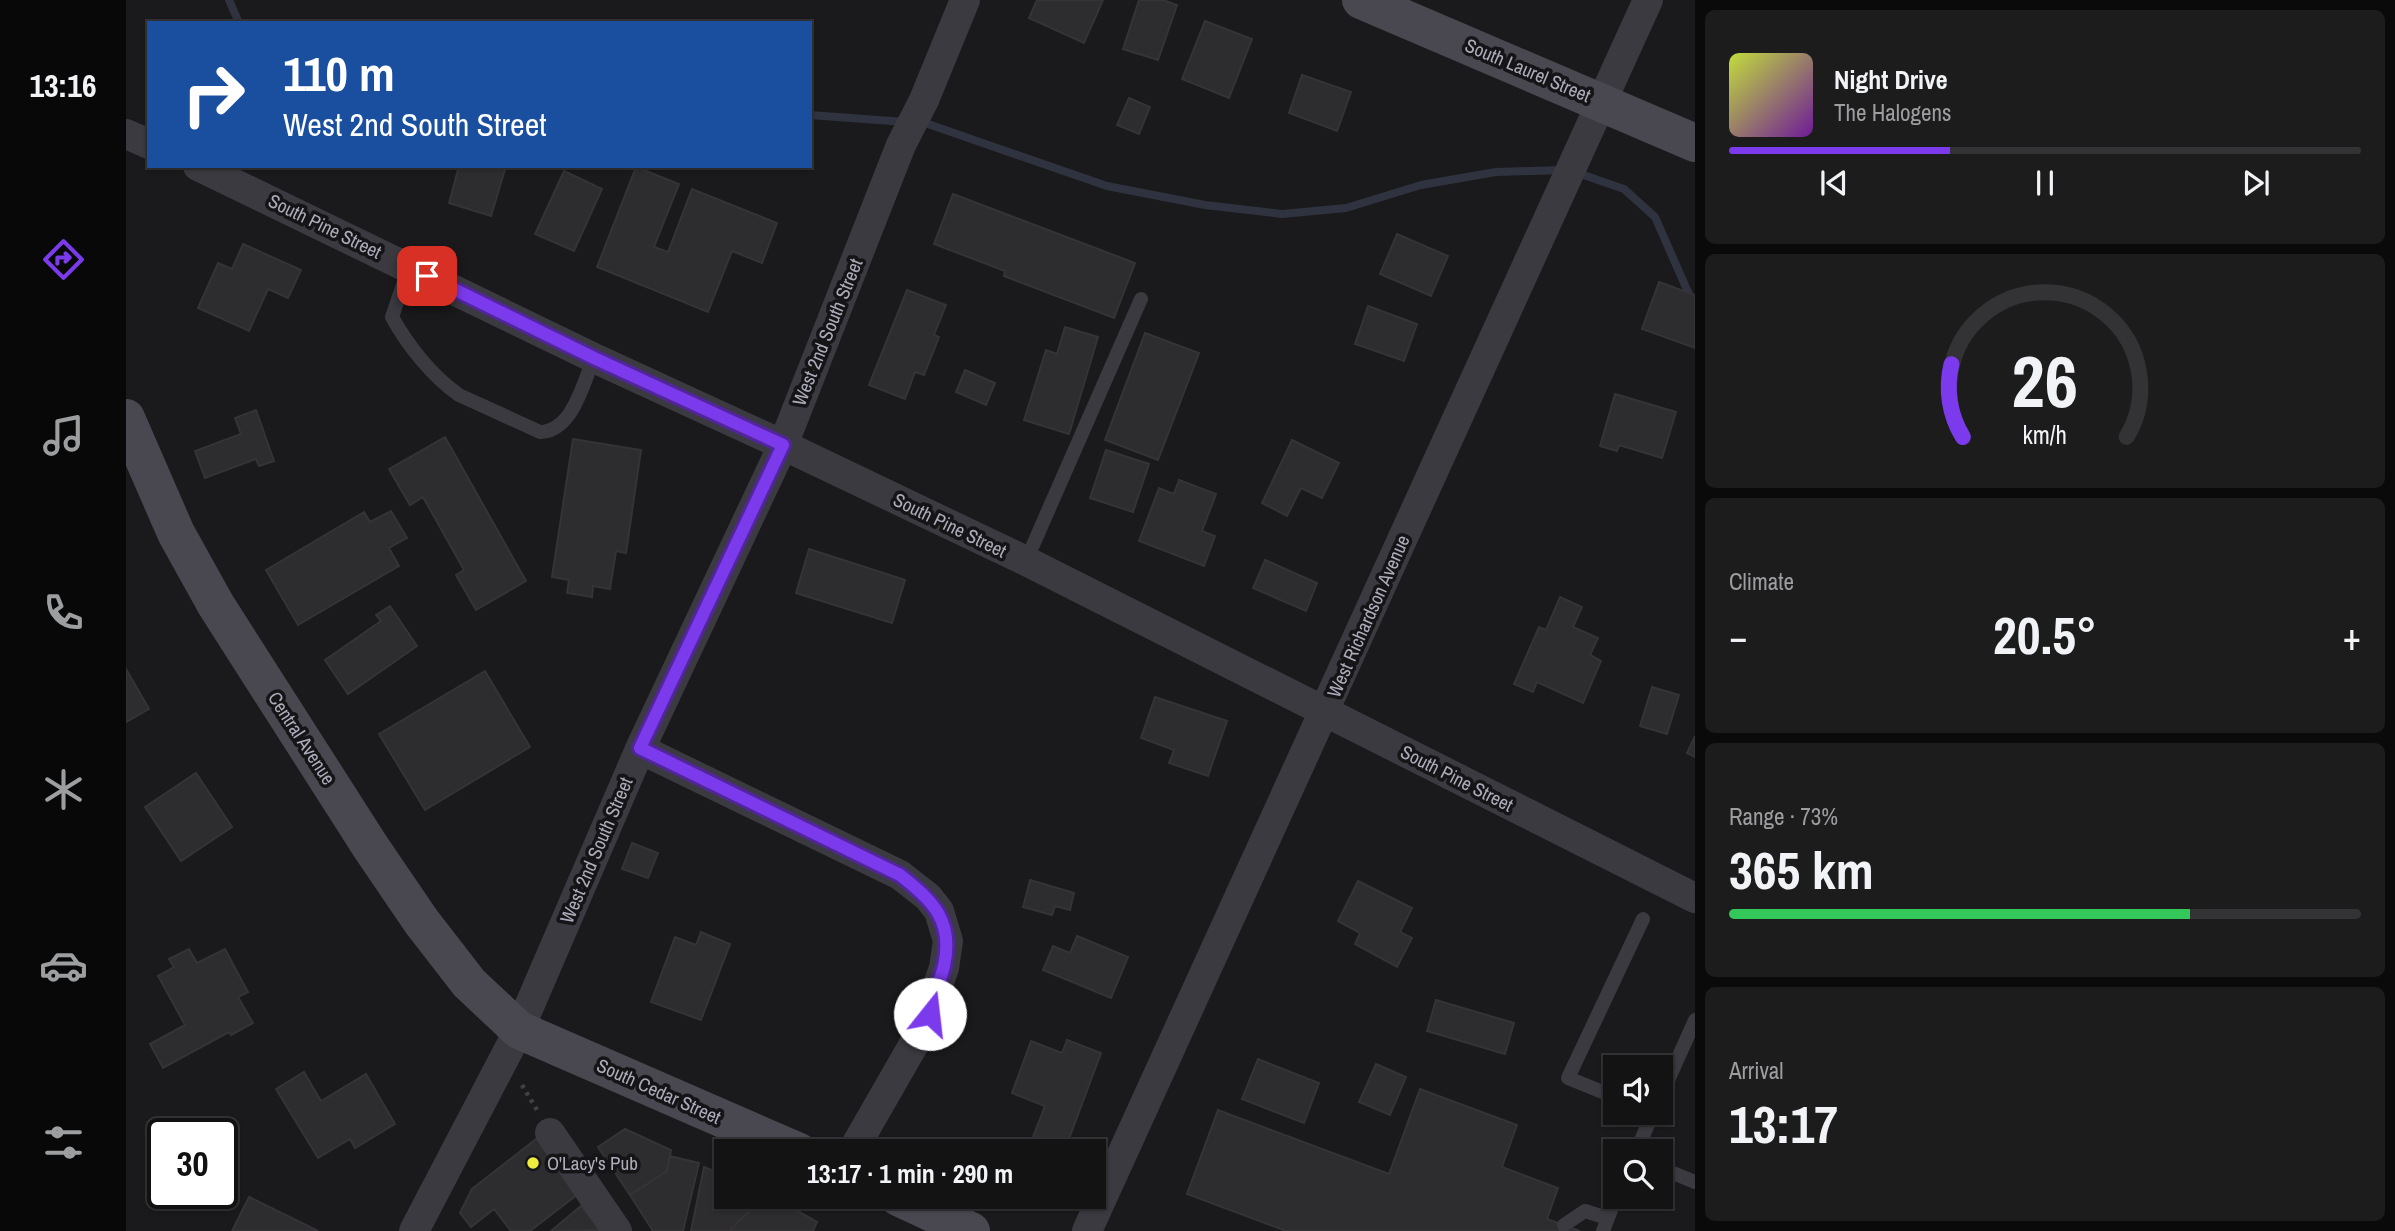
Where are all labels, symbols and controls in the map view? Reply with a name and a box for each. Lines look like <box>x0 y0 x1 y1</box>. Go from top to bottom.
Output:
street label: South Laurel Street <box>1461 32 1595 108</box>
text: 110 m <box>283 40 395 106</box>
icon: right <box>168 49 259 140</box>
text: Night Drive <box>1834 62 1948 97</box>
text: 13:16 <box>29 64 97 107</box>
text: The Halogens <box>1834 97 1951 128</box>
text: West 2nd South Street <box>283 103 547 146</box>
icon: previous <box>1815 164 1853 202</box>
icon: pause <box>2026 164 2064 202</box>
icon: next <box>2237 164 2275 202</box>
street label: South Pine Street <box>264 187 387 265</box>
icon: directions <box>39 235 88 284</box>
pin <box>397 246 457 306</box>
street label: West 2nd South Street <box>786 254 869 409</box>
icon: arrive <box>408 257 446 295</box>
text: 26 <box>2012 333 2078 431</box>
icon: music <box>39 411 88 460</box>
text: km/h <box>2023 418 2067 452</box>
street label: South Pine Street <box>889 486 1012 564</box>
street label: West Richardson Avenue <box>1320 531 1416 701</box>
text: Climate <box>1729 566 1794 597</box>
icon: phone <box>39 588 88 637</box>
text: 20.5° <box>1993 600 2097 670</box>
text: − <box>1729 611 1747 662</box>
text: + <box>2343 611 2361 662</box>
street label: Central Avenue <box>262 686 342 790</box>
street label: South Pine Street <box>1396 738 1518 818</box>
icon: climate <box>39 765 88 814</box>
street label: West 2nd South Street <box>553 772 639 927</box>
text: Range · 73% <box>1729 801 1838 832</box>
text: 365 km <box>1729 835 1874 905</box>
icon: car <box>39 941 88 990</box>
position arrow <box>893 977 967 1051</box>
street label: South Cedar Street <box>593 1052 726 1130</box>
map controls <box>1603 1055 1673 1209</box>
button: sound <box>1603 1055 1673 1125</box>
text: Arrival <box>1729 1055 1784 1086</box>
text: 13:17 <box>1729 1089 1838 1159</box>
icon: filters <box>39 1118 88 1167</box>
speed limit sign: 30 <box>147 1118 238 1209</box>
button: search <box>1603 1139 1673 1209</box>
place label: O'Lacy's Pub <box>547 1150 638 1176</box>
marker: O'Lacy's Pub <box>525 1155 541 1171</box>
text: 13:17 · 1 min · 290 m <box>807 1156 1013 1191</box>

